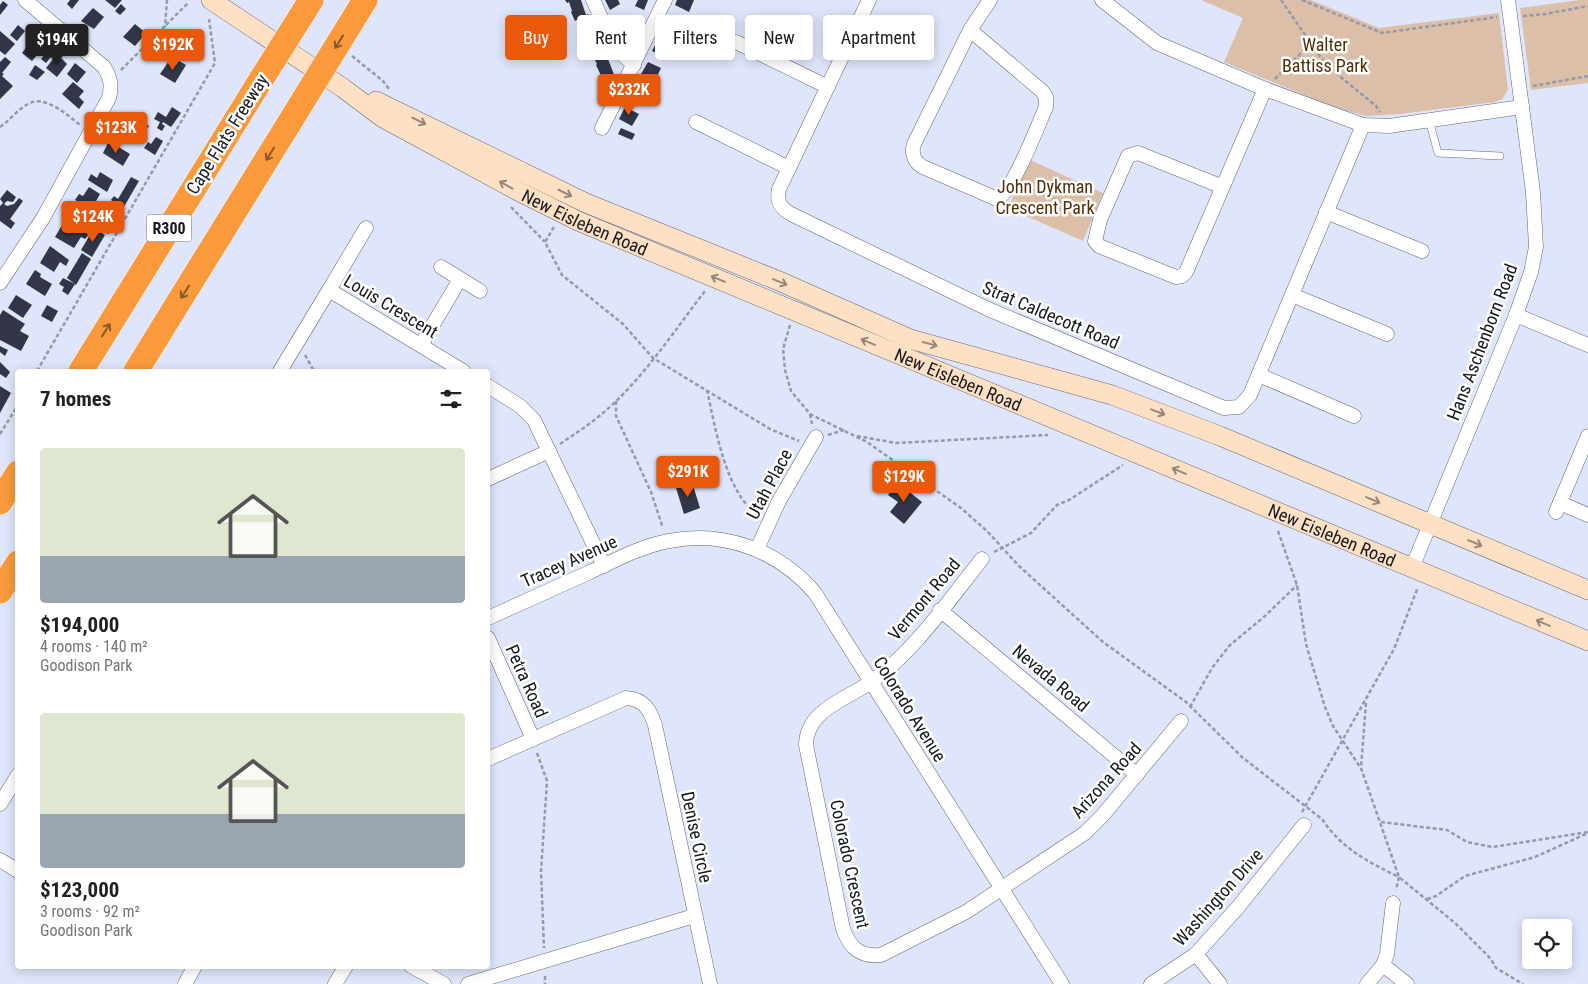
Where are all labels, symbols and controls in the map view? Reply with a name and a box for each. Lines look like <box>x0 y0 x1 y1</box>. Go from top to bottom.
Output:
chip: Buy <box>505 15 567 60</box>
chip: Rent <box>577 15 645 60</box>
chip: Filters <box>655 15 735 60</box>
chip: New <box>745 15 813 60</box>
chip: Apartment <box>823 15 934 60</box>
pin: $194K <box>22 23 92 66</box>
pin: $192K <box>138 28 208 71</box>
text: $194K <box>36 30 78 49</box>
one-way arrow <box>334 34 344 48</box>
park label: Walter Battiss Park <box>1282 34 1368 76</box>
text: $192K <box>152 35 194 54</box>
street label: Cape Flats Freeway <box>182 70 273 198</box>
pin: $232K <box>594 74 664 116</box>
text: $232K <box>608 80 650 99</box>
pin: $123K <box>81 112 151 154</box>
one-way arrow <box>411 117 426 127</box>
text: $123K <box>95 118 137 137</box>
one-way arrow <box>265 146 275 160</box>
park label: John Dykman Crescent Park <box>995 176 1095 218</box>
one-way arrow <box>499 179 513 189</box>
street label: New Eisleben Road <box>519 184 651 259</box>
one-way arrow <box>557 189 572 198</box>
pin: $124K <box>58 200 128 243</box>
text: $124K <box>72 207 114 226</box>
road number: R300 <box>146 214 192 242</box>
street label: Hans Aschenborn Road <box>1442 261 1522 423</box>
street label: Louis Crescent <box>340 270 442 342</box>
one-way arrow <box>711 274 726 284</box>
street label: Strat Caldecott Road <box>979 277 1123 353</box>
one-way arrow <box>772 278 787 287</box>
one-way arrow <box>179 284 189 298</box>
one-way arrow <box>102 323 112 337</box>
one-way arrow <box>861 336 876 346</box>
one-way arrow <box>921 340 937 350</box>
street label: New Eisleben Road <box>892 343 1025 415</box>
icon: filters <box>437 385 465 413</box>
text: 7 homes <box>40 387 111 411</box>
one-way arrow <box>1150 408 1165 417</box>
street label: Utah Place <box>742 445 796 523</box>
pin: $291K <box>653 456 723 498</box>
pin: $129K <box>869 460 939 503</box>
text: $291K <box>667 462 709 481</box>
one-way arrow <box>1172 466 1187 475</box>
text: $129K <box>883 467 925 486</box>
icon: home <box>208 481 298 571</box>
one-way arrow <box>1365 496 1380 505</box>
street label: New Eisleben Road <box>1266 499 1399 570</box>
street label: Tracey Avenue <box>518 531 620 591</box>
one-way arrow <box>1467 538 1482 548</box>
street label: Vermont Road <box>884 554 964 644</box>
text: $194,000 <box>40 613 119 637</box>
one-way arrow <box>1536 617 1551 627</box>
text: 4 rooms · 140 m² <box>40 637 148 656</box>
street label: Nevada Road <box>1008 640 1094 716</box>
street label: Petra Road <box>502 641 552 721</box>
street label: Colorado Avenue <box>869 653 951 765</box>
text: Goodison Park <box>40 656 132 675</box>
street label: Arizona Road <box>1067 738 1145 822</box>
icon: home <box>208 746 298 836</box>
street label: Denise Circle <box>677 789 717 885</box>
street label: Colorado Crescent <box>826 798 874 930</box>
street label: Washington Drive <box>1169 844 1267 950</box>
text: $123,000 <box>40 878 119 902</box>
text: 3 rooms · 92 m² <box>40 902 140 921</box>
map controls <box>1522 919 1572 969</box>
button: locate <box>1522 919 1572 969</box>
text: Goodison Park <box>40 921 132 940</box>

